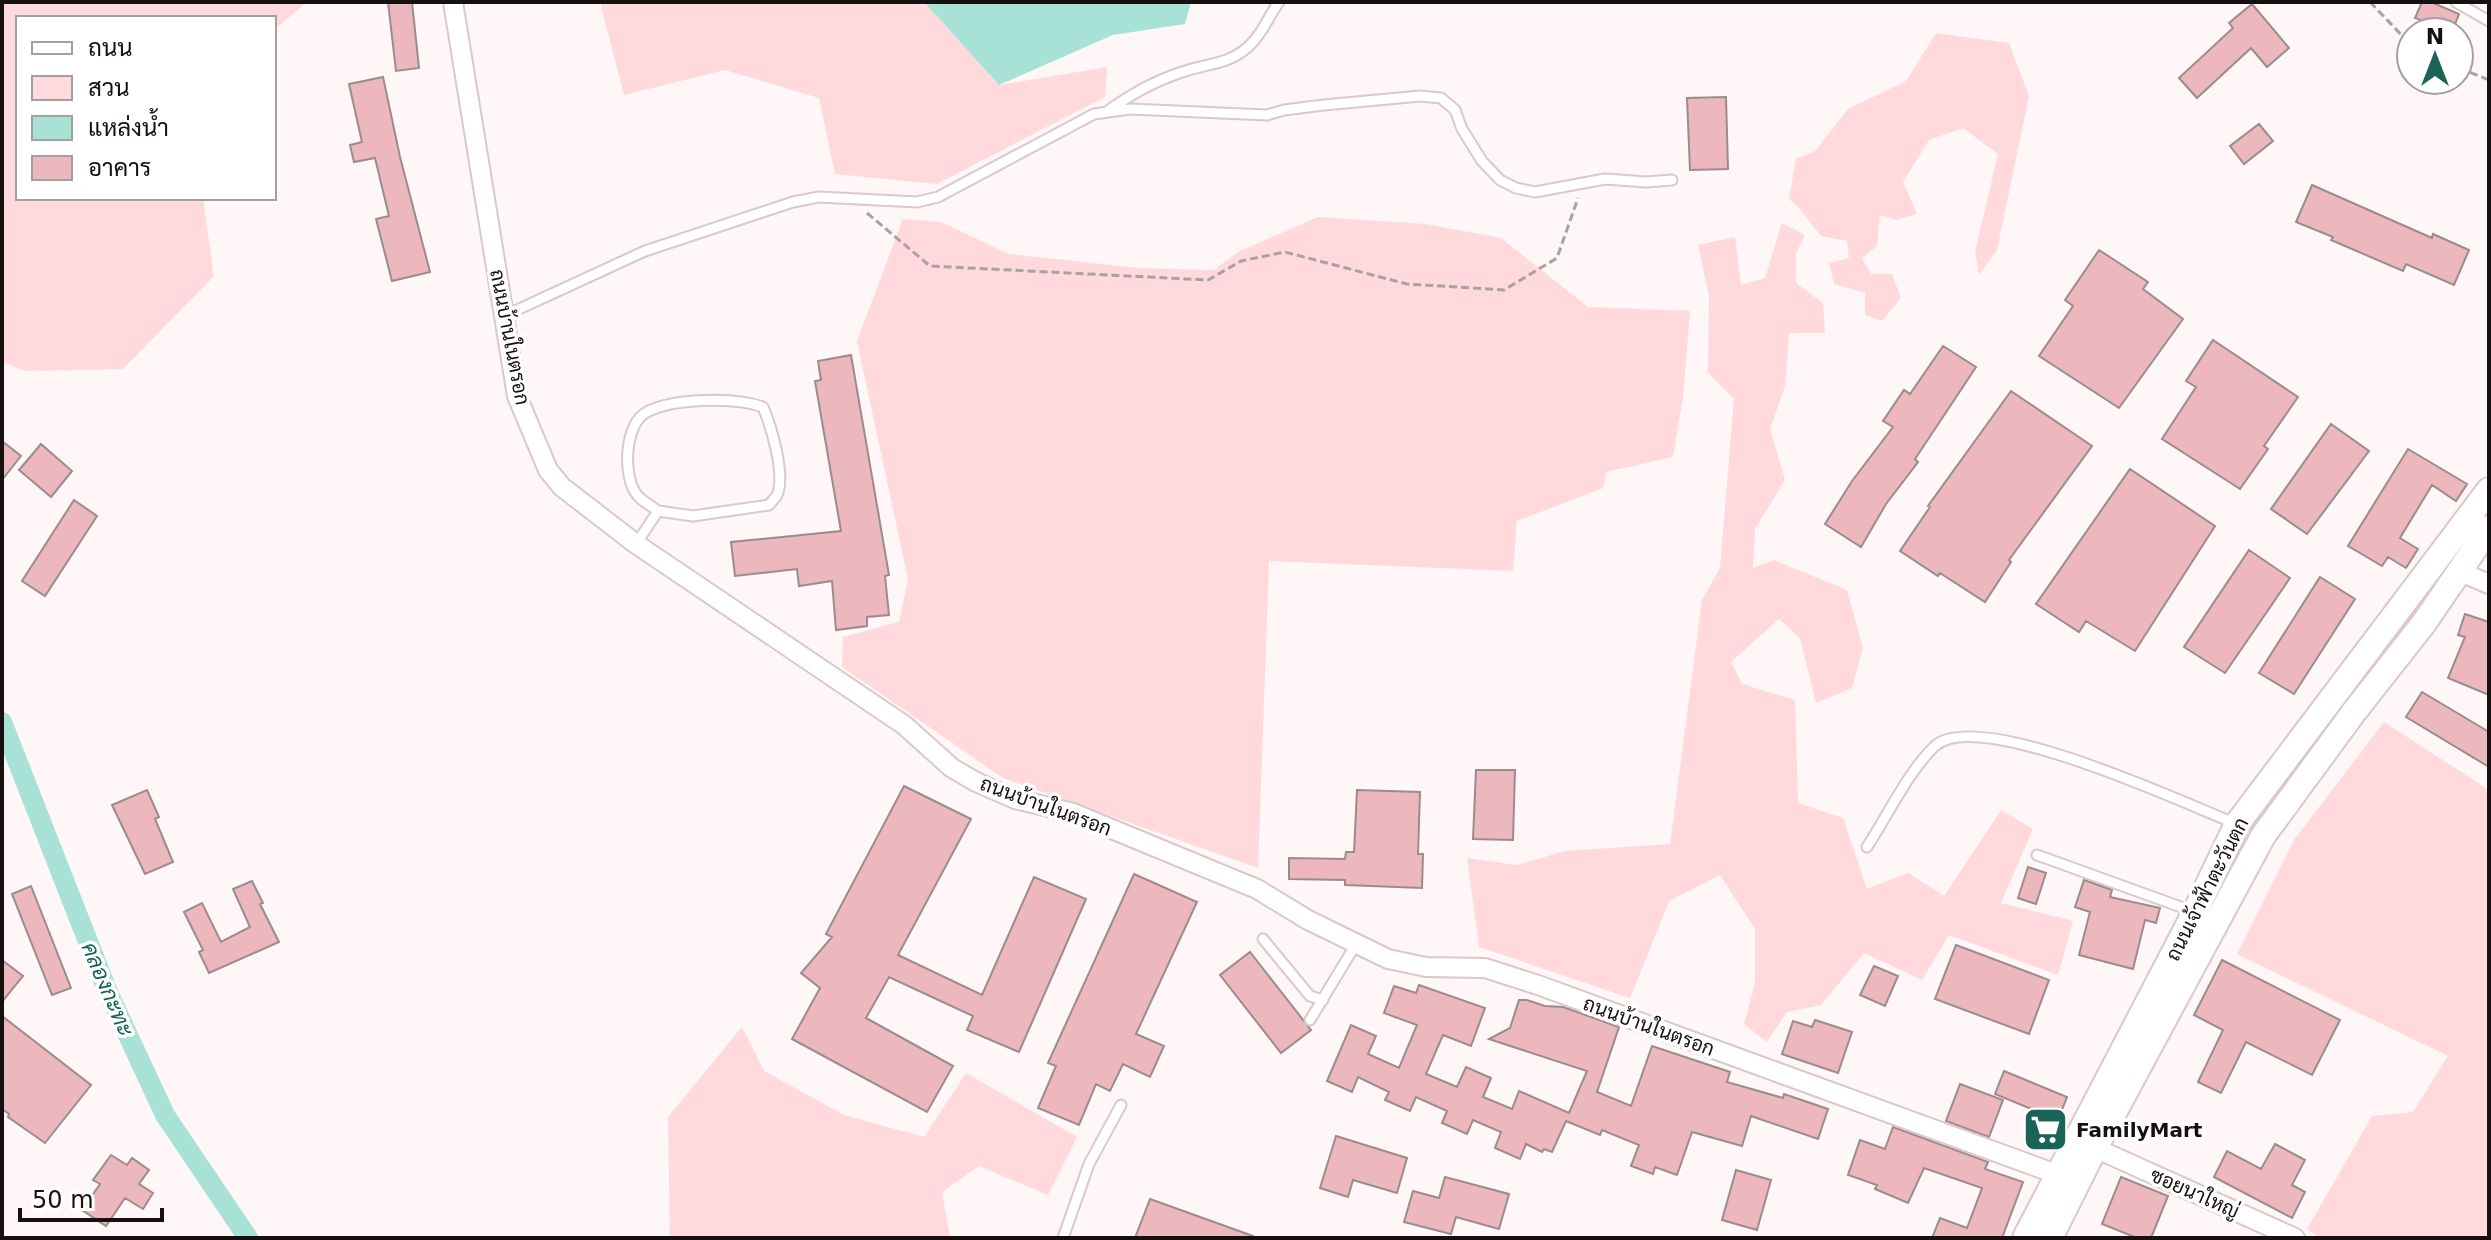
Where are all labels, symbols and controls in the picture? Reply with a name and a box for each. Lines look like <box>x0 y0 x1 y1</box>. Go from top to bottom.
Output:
legend <box>16 16 276 200</box>
north arrow <box>2395 16 2475 96</box>
text: N <box>2426 24 2444 49</box>
text: ถนน <box>88 34 133 62</box>
text: สวน <box>88 74 130 102</box>
text: แหล่งน้ำ <box>88 108 169 142</box>
text: อาคาร <box>88 154 151 182</box>
street label: ถนนบ้านในตรอก <box>485 267 536 407</box>
street label: ถนนบ้านในตรอก <box>977 770 1115 841</box>
street label: ถนนเจ้าฟ้าตะวันตก <box>2161 813 2253 965</box>
water label: คลองกะทะ <box>77 938 139 1040</box>
street label: ถนนบ้านในตรอก <box>1580 990 1718 1061</box>
supermarket icon: FamilyMart <box>2021 1106 2069 1154</box>
place label: FamilyMart <box>2076 1118 2203 1142</box>
street label: ซอยนาใหญ่ <box>2147 1162 2244 1223</box>
scale bar <box>20 1172 162 1222</box>
text: 50 m <box>32 1186 94 1214</box>

